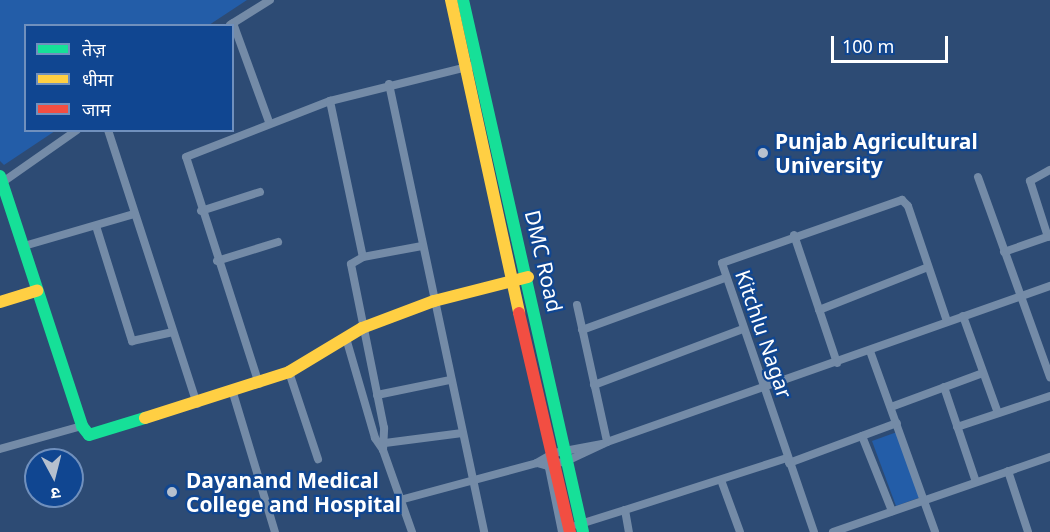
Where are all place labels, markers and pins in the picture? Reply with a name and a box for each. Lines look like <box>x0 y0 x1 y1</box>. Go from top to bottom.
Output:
place label: Punjab Agricultural University <box>775 128 978 178</box>
marker: Punjab Agricultural University <box>756 146 770 160</box>
place label: Dayanand Medical College and Hospital <box>186 467 401 517</box>
marker: Dayanand Medical College and Hospital <box>163 483 181 501</box>

